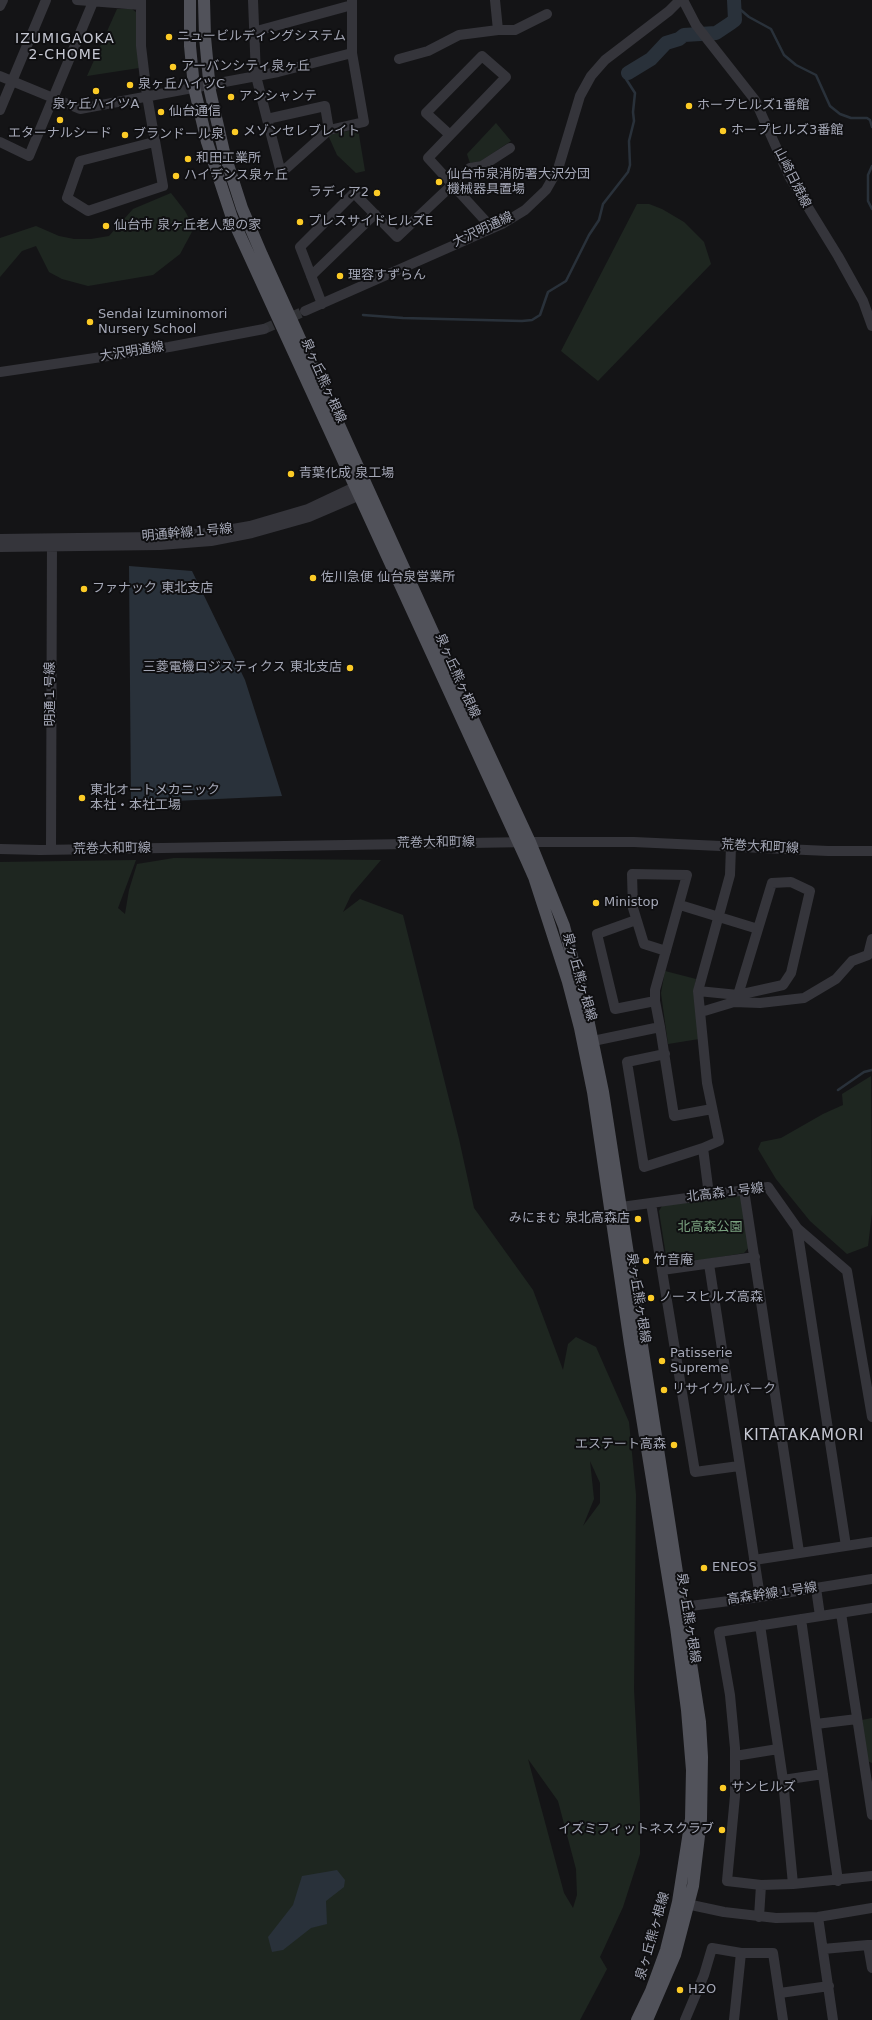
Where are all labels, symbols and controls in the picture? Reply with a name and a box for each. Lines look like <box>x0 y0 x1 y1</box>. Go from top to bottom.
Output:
place label: ニュービルディングシステム <box>177 29 346 45</box>
district label: IZUMIGAOKA 2-CHOME <box>15 31 115 64</box>
marker: ニュービルディングシステム <box>164 32 174 42</box>
place label: アーバンシティ泉ヶ丘 <box>181 59 310 75</box>
marker: アーバンシティ泉ヶ丘 <box>168 62 178 72</box>
place label: 泉ヶ丘ハイツC <box>138 77 225 93</box>
marker: 泉ヶ丘ハイツC <box>125 80 135 90</box>
marker: 泉ヶ丘ハイツA <box>91 86 101 96</box>
place label: アンシャンテ <box>239 89 317 105</box>
marker: アンシャンテ <box>226 92 236 102</box>
place label: 泉ヶ丘ハイツA <box>53 97 139 113</box>
place label: ホープヒルズ1番館 <box>697 98 809 114</box>
marker: ホープヒルズ1番館 <box>684 101 694 111</box>
place label: 仙台通信 <box>169 104 221 120</box>
marker: 仙台通信 <box>156 107 166 117</box>
marker: エターナルシード <box>55 115 65 125</box>
place label: ホープヒルズ3番館 <box>731 123 843 139</box>
place label: メゾンセレブレイト <box>243 124 360 140</box>
place label: エターナルシード <box>8 126 112 142</box>
marker: ホープヒルズ3番館 <box>718 126 728 136</box>
place label: ブランドール泉 <box>133 127 224 143</box>
marker: メゾンセレブレイト <box>230 127 240 137</box>
marker: ブランドール泉 <box>120 130 130 140</box>
street label: 山崎日焼線 <box>770 146 814 210</box>
place label: 和田工業所 <box>196 151 261 167</box>
marker: 和田工業所 <box>183 154 193 164</box>
place label: 仙台市泉消防署大沢分団 機械器具置場 <box>447 167 590 198</box>
place label: ハイデンス泉ヶ丘 <box>184 168 288 184</box>
marker: ハイデンス泉ヶ丘 <box>171 171 181 181</box>
marker: 仙台市泉消防署大沢分団 機械器具置場 <box>434 177 444 187</box>
place label: ラディア2 <box>309 185 369 201</box>
marker: ラディア2 <box>372 188 382 198</box>
street label: 大沢明通線 <box>450 209 516 251</box>
place label: プレスサイドヒルズE <box>308 214 433 230</box>
marker: プレスサイドヒルズE <box>295 217 305 227</box>
place label: 仙台市 泉ヶ丘老人憩の家 <box>114 218 261 234</box>
marker: 仙台市 泉ヶ丘老人憩の家 <box>101 221 111 231</box>
place label: 理容すずらん <box>348 268 426 284</box>
marker: 理容すずらん <box>335 271 345 281</box>
place label: Sendai Izuminomori Nursery School <box>98 307 227 338</box>
marker: Sendai Izuminomori Nursery School <box>85 317 95 327</box>
street label: 泉ヶ丘熊ヶ根線 <box>297 336 349 426</box>
street label: 大沢明通線 <box>99 339 165 365</box>
place label: 青葉化成 泉工場 <box>299 466 394 482</box>
marker: 青葉化成 泉工場 <box>286 469 296 479</box>
street label: 明通幹線１号線 <box>141 521 233 545</box>
place label: 佐川急便 仙台泉営業所 <box>321 570 455 586</box>
marker: 佐川急便 仙台泉営業所 <box>308 573 318 583</box>
place label: ファナック 東北支店 <box>92 581 213 597</box>
marker: ファナック 東北支店 <box>79 584 89 594</box>
street label: 泉ヶ丘熊ヶ根線 <box>431 631 483 721</box>
place label: 三菱電機ロジスティクス 東北支店 <box>143 660 342 676</box>
street label: 明通１号線 <box>43 662 59 726</box>
marker: 三菱電機ロジスティクス 東北支店 <box>345 663 355 673</box>
place label: 東北オートメカニック 本社・本社工場 <box>90 783 220 814</box>
marker: 東北オートメカニック 本社・本社工場 <box>77 793 87 803</box>
street label: 荒巻大和町線 <box>397 835 475 851</box>
street label: 荒巻大和町線 <box>721 837 799 857</box>
street label: 荒巻大和町線 <box>73 841 151 857</box>
place label: Ministop <box>604 895 659 911</box>
marker: Ministop <box>591 898 601 908</box>
street label: 泉ヶ丘熊ヶ根線 <box>559 931 599 1023</box>
street label: 北高森１号線 <box>685 1181 765 1205</box>
place label: みにまむ 泉北高森店 <box>509 1211 630 1227</box>
marker: みにまむ 泉北高森店 <box>633 1214 643 1224</box>
park label: 北高森公園 <box>678 1220 742 1236</box>
street label: 泉ヶ丘熊ヶ根線 <box>623 1252 653 1344</box>
place label: 竹音庵 <box>654 1253 693 1269</box>
marker: 竹音庵 <box>641 1256 651 1266</box>
place label: ノースヒルズ高森 <box>659 1290 763 1306</box>
marker: ノースヒルズ高森 <box>646 1293 656 1303</box>
place label: Patisserie Supreme <box>670 1346 732 1377</box>
marker: Patisserie Supreme <box>657 1356 667 1366</box>
place label: リサイクルパーク <box>672 1382 776 1398</box>
marker: リサイクルパーク <box>659 1385 669 1395</box>
district label: KITATAKAMORI <box>743 1427 865 1445</box>
place label: エステート高森 <box>575 1437 666 1453</box>
marker: エステート高森 <box>669 1440 679 1450</box>
place label: ENEOS <box>712 1560 757 1576</box>
marker: ENEOS <box>699 1563 709 1573</box>
street label: 泉ヶ丘熊ヶ根線 <box>673 1572 703 1664</box>
street label: 高森幹線１号線 <box>726 1580 818 1608</box>
place label: サンヒルズ <box>731 1780 796 1796</box>
marker: サンヒルズ <box>718 1783 728 1793</box>
place label: イズミフィットネスクラブ <box>558 1822 714 1838</box>
marker: イズミフィットネスクラブ <box>717 1825 727 1835</box>
street label: 泉ヶ丘熊ヶ根線 <box>633 1890 673 1982</box>
place label: H2O <box>688 1982 716 1998</box>
marker: H2O <box>675 1985 685 1995</box>

